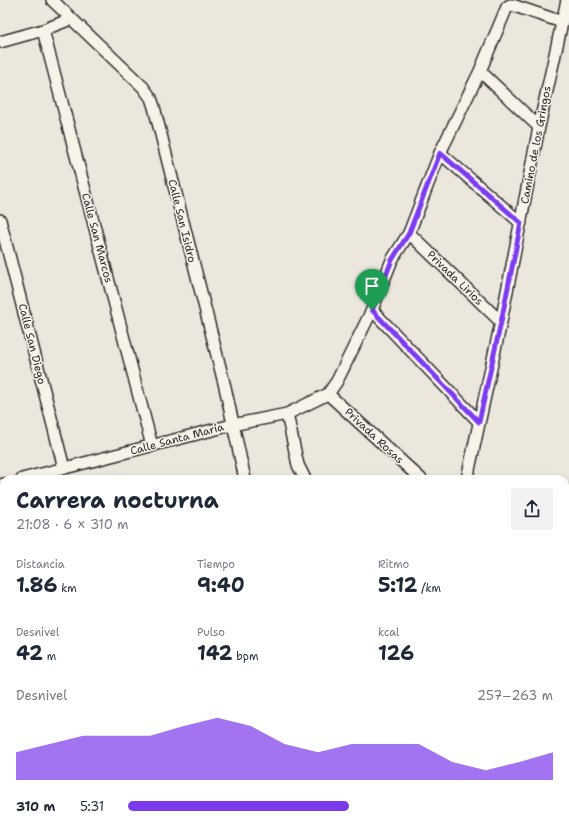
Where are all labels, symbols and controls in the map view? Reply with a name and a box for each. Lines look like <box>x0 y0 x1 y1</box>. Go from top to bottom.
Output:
street label: Camino de los Gringos <box>517 85 555 205</box>
street label: Calle San Isidro <box>164 178 200 265</box>
street label: Calle San Marcos <box>78 191 116 285</box>
street label: Privada Lirios <box>424 247 486 309</box>
pin <box>355 269 389 310</box>
icon: arrive <box>361 275 383 297</box>
street label: Calle San Diego <box>15 302 49 386</box>
street label: Privada Rosas <box>341 405 407 467</box>
street label: Calle Santa María <box>129 419 226 459</box>
text: Carrera nocturna <box>16 486 219 515</box>
button: share <box>511 488 553 530</box>
text: 21:08 · 6 × 310 m <box>16 516 128 533</box>
text: Distancia <box>16 557 65 572</box>
text: Tiempo <box>197 557 235 572</box>
text: Ritmo <box>378 557 409 572</box>
text: 1.86 <box>16 572 58 598</box>
text: 9:40 <box>197 572 245 598</box>
text: 5:12 <box>378 572 418 598</box>
text: km <box>58 581 77 596</box>
text: /km <box>418 581 441 596</box>
text: Desnivel <box>16 625 59 640</box>
text: Pulso <box>197 625 225 640</box>
text: kcal <box>378 625 399 640</box>
text: 42 <box>16 640 43 666</box>
text: 142 <box>197 640 233 666</box>
text: 126 <box>378 640 414 666</box>
text: m <box>43 649 56 664</box>
text: bpm <box>233 649 258 664</box>
text: Desnivel <box>16 687 67 704</box>
text: 257–263 m <box>477 687 553 704</box>
text: 310 m <box>16 798 55 815</box>
text: 5:31 <box>80 798 104 815</box>

